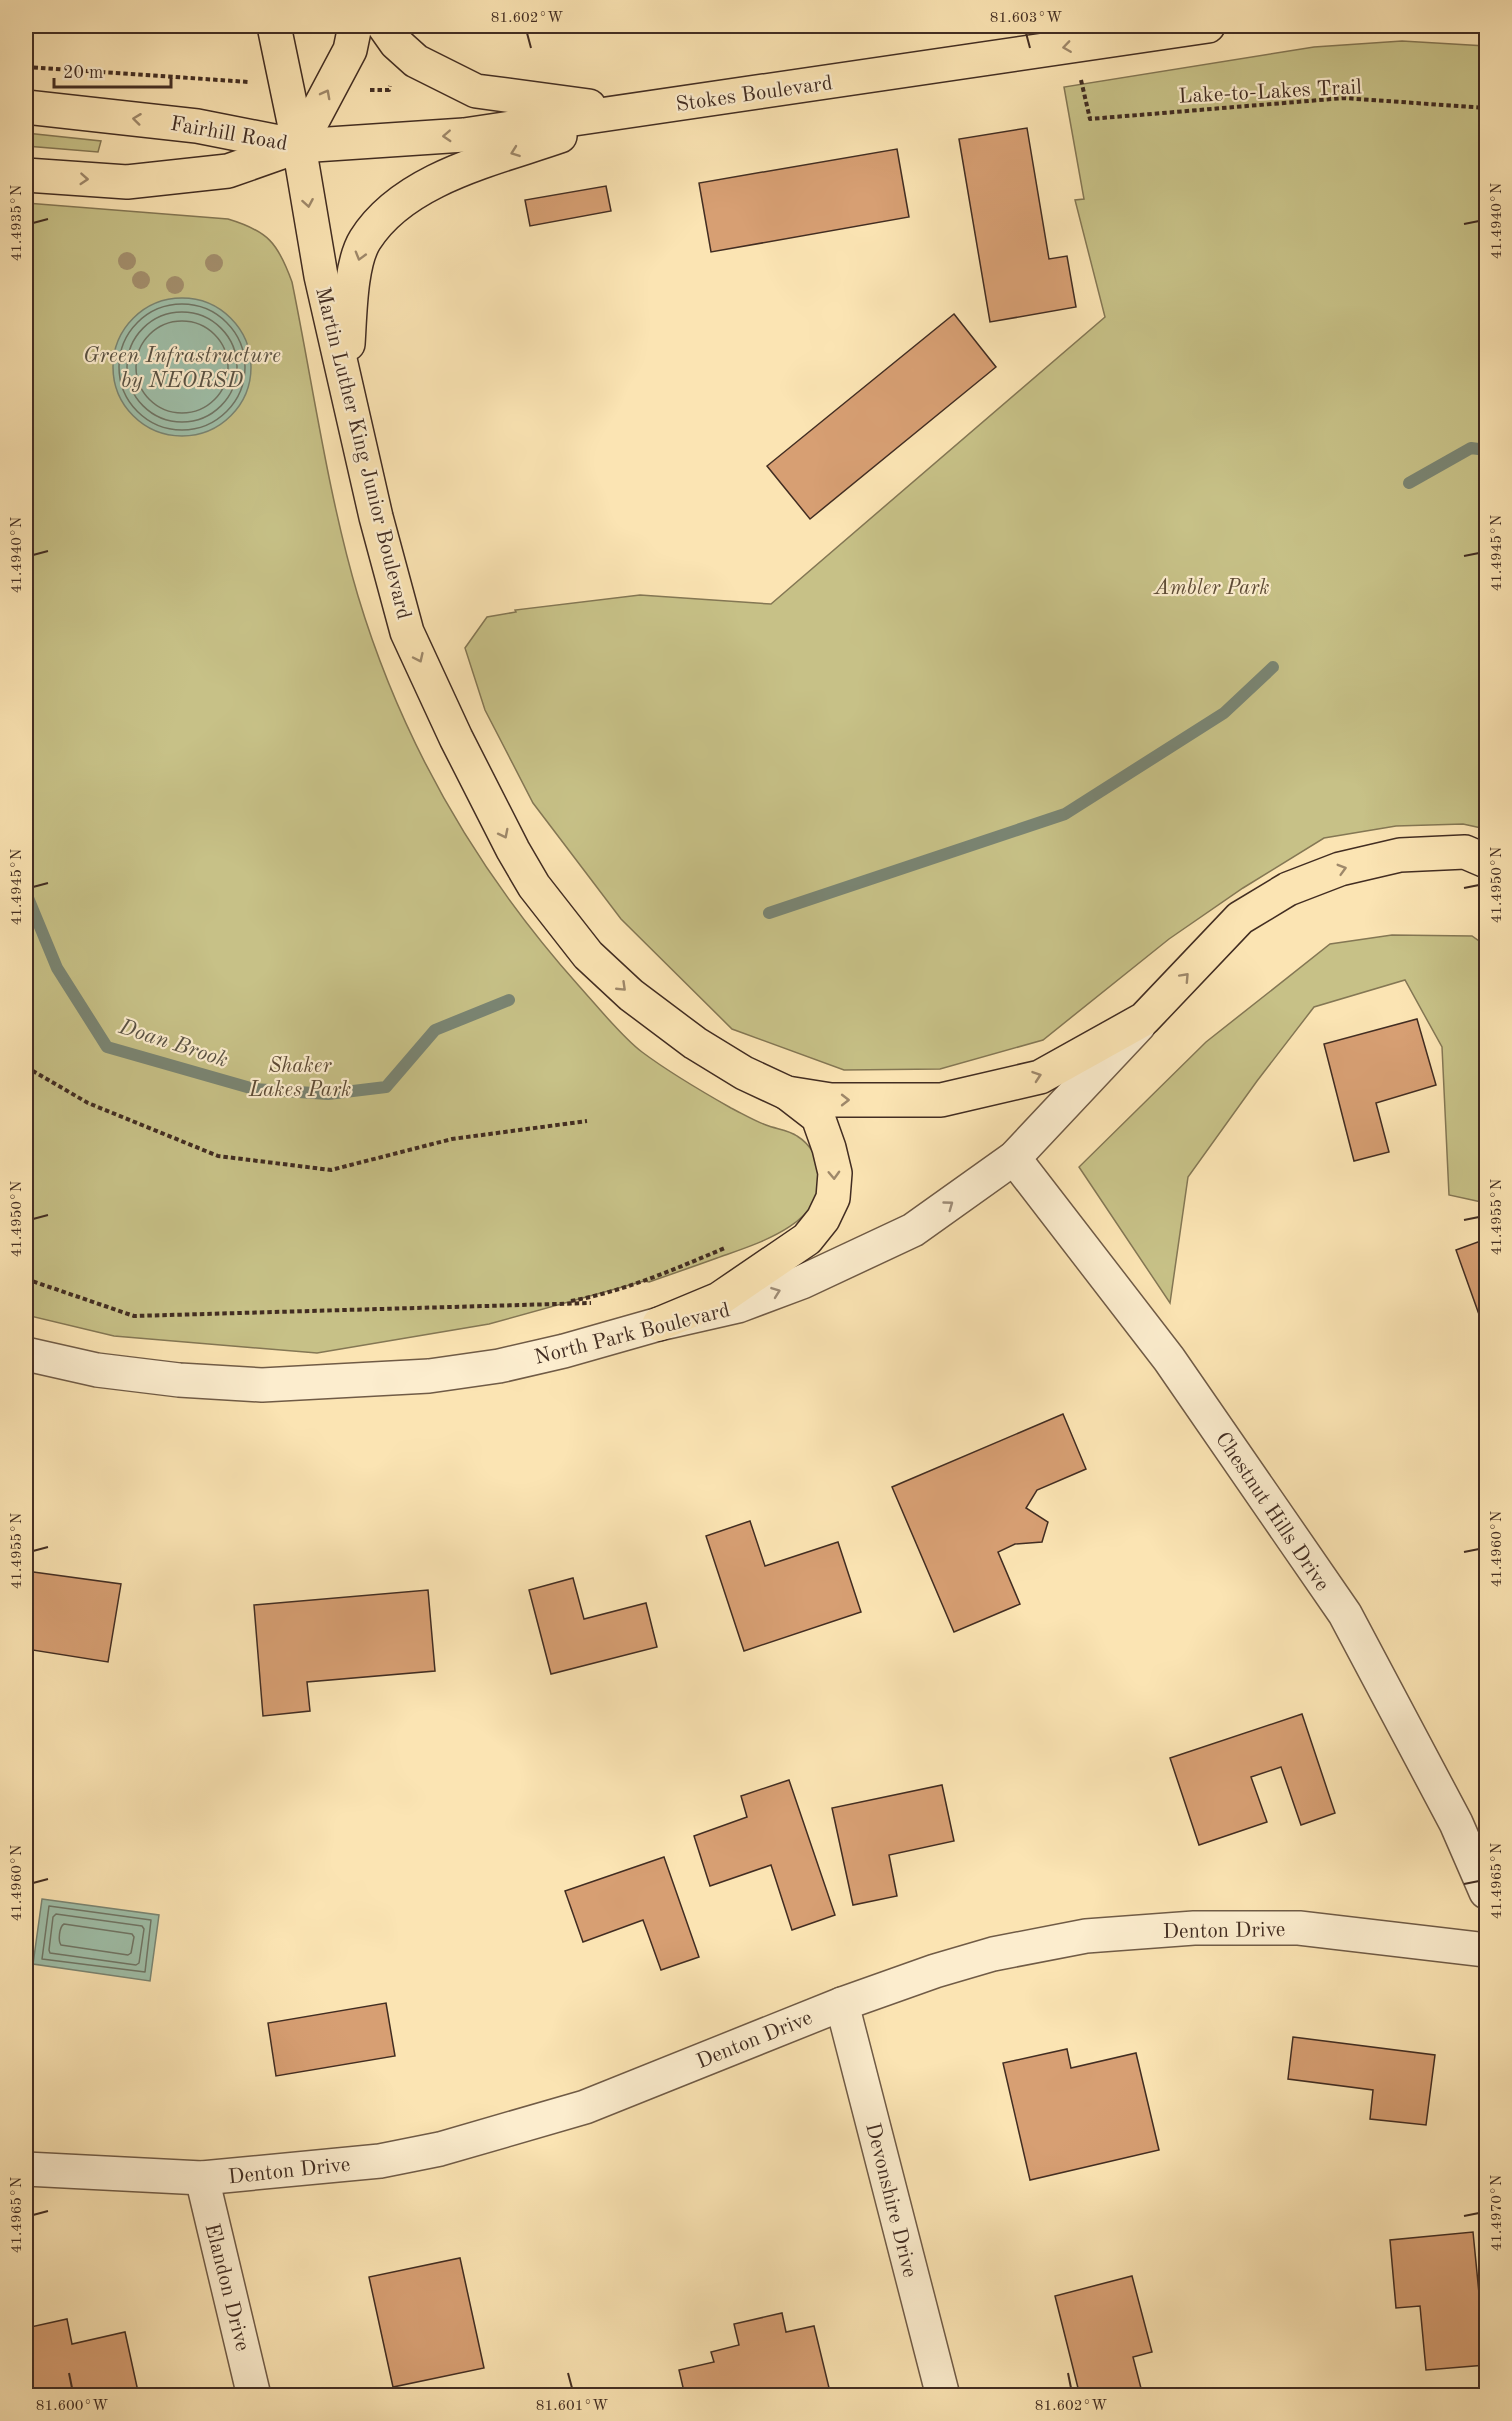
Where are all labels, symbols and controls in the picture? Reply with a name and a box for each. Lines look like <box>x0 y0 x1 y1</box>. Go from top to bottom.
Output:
text: 81.602°W <box>491 11 563 26</box>
text: 81.603°W <box>990 11 1062 26</box>
one-way arrow <box>1063 40 1072 52</box>
scale bar <box>54 51 171 89</box>
text: 20 m <box>63 64 103 82</box>
street label: Stokes Boulevard <box>674 73 834 116</box>
street label: Lake-to-Lakes Trail <box>1178 77 1363 108</box>
one-way arrow <box>318 89 330 100</box>
one-way arrow <box>133 113 142 126</box>
street label: Fairhill Road <box>169 114 289 155</box>
one-way arrow <box>442 130 451 143</box>
one-way arrow <box>510 144 521 157</box>
one-way arrow <box>79 172 88 185</box>
text: 41.4940°N <box>1490 182 1505 259</box>
text: 41.4935°N <box>10 184 25 261</box>
one-way arrow <box>302 199 314 208</box>
one-way arrow <box>354 251 367 261</box>
street label: Martin Luther King Junior Boulevard <box>311 285 414 622</box>
water label: Green Infrastructure by NEORSD <box>83 345 281 392</box>
text: 41.4945°N <box>1490 514 1505 591</box>
text: 41.4940°N <box>10 516 25 593</box>
park label: Ambler Park <box>1153 578 1270 599</box>
one-way arrow <box>412 652 424 663</box>
one-way arrow <box>497 827 509 838</box>
text: 41.4950°N <box>1490 846 1505 923</box>
text: 41.4945°N <box>10 848 25 925</box>
one-way arrow <box>1337 864 1347 876</box>
one-way arrow <box>1177 973 1188 984</box>
one-way arrow <box>615 980 626 991</box>
water label: Doan Brook <box>115 1016 231 1072</box>
park label: Shaker Lakes Park <box>248 1056 351 1101</box>
one-way arrow <box>1031 1071 1042 1084</box>
one-way arrow <box>840 1094 849 1106</box>
one-way arrow <box>827 1171 840 1180</box>
text: 41.4955°N <box>1490 1178 1505 1255</box>
text: 41.4950°N <box>10 1180 25 1257</box>
one-way arrow <box>942 1201 953 1212</box>
one-way arrow <box>769 1287 780 1299</box>
street label: North Park Boulevard <box>532 1300 732 1369</box>
street label: Chestnut Hills Drive <box>1211 1429 1333 1595</box>
text: 41.4960°N <box>1490 1510 1505 1587</box>
text: 41.4955°N <box>10 1512 25 1589</box>
text: 41.4965°N <box>1490 1842 1505 1919</box>
text: 41.4960°N <box>10 1844 25 1921</box>
street label: Denton Drive <box>1162 1920 1286 1943</box>
street label: Denton Drive <box>694 2008 815 2073</box>
street label: Devonshire Drive <box>861 2121 920 2280</box>
street label: Denton Drive <box>227 2155 351 2188</box>
text: 41.4970°N <box>1490 2174 1505 2251</box>
text: 41.4965°N <box>10 2176 25 2253</box>
street label: Elandon Drive <box>201 2221 253 2353</box>
text: 81.600°W <box>36 2399 108 2414</box>
text: 81.601°W <box>536 2399 608 2414</box>
text: 81.602°W <box>1035 2399 1107 2414</box>

